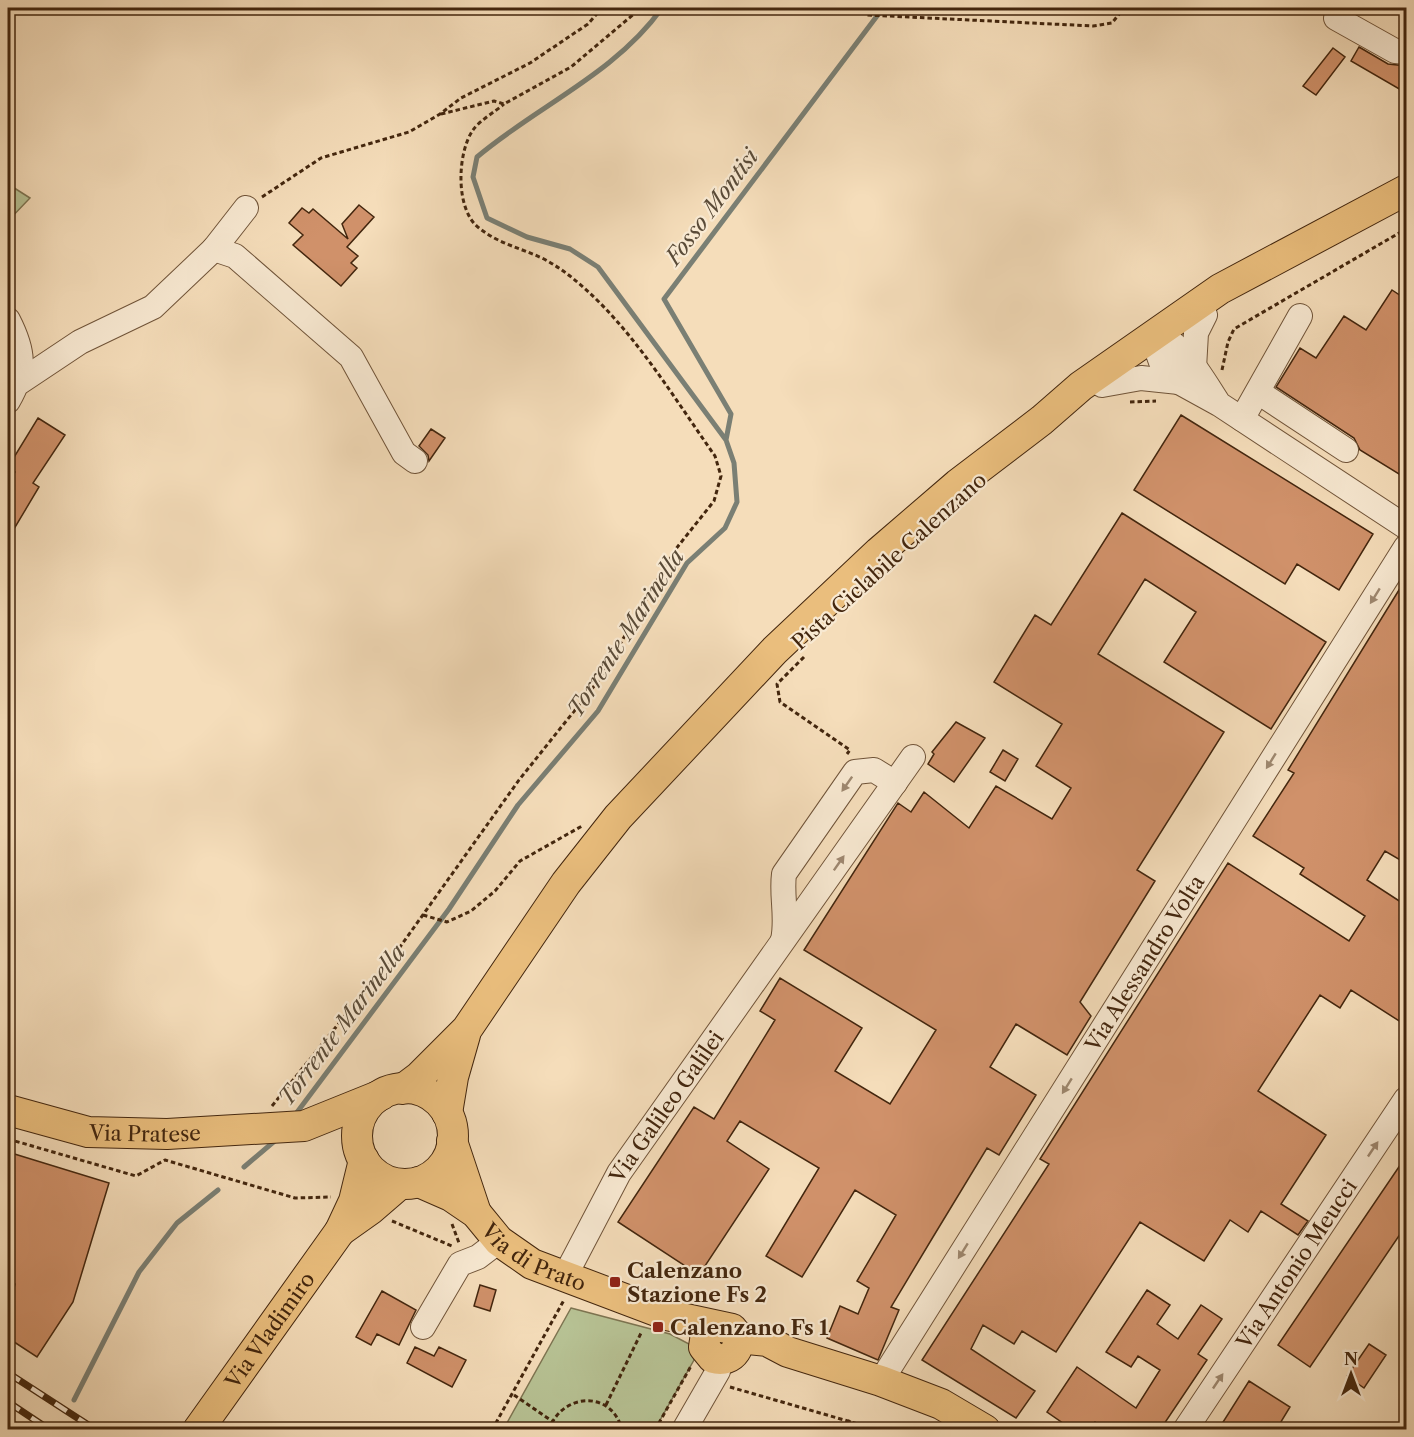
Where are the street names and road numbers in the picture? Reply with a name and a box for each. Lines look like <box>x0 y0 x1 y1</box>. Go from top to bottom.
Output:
street label: Pista Ciclabile Calenzano <box>787 467 991 655</box>
street label: Via Alessandro Volta <box>1079 869 1209 1056</box>
street label: Via Galileo Galilei <box>603 1026 728 1187</box>
street label: Via Pratese <box>88 1120 202 1147</box>
street label: Via Antonio Meucci <box>1230 1174 1361 1354</box>
street label: Via di Prato <box>476 1217 590 1296</box>
street label: Via Vladimiro <box>219 1267 319 1394</box>

